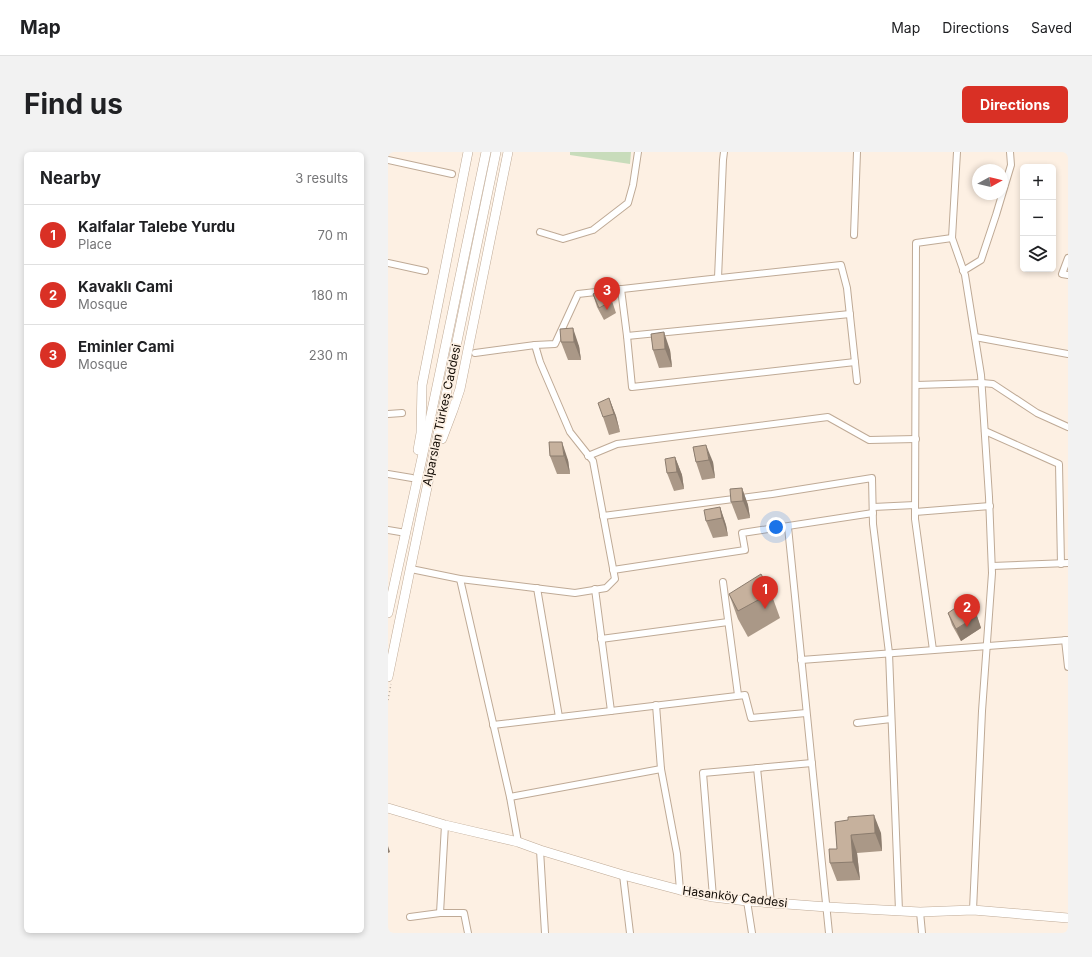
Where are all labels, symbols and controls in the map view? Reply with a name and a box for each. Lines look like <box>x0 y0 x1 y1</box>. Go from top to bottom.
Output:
text: Map <box>20 16 61 39</box>
text: Map <box>891 19 920 36</box>
text: Directions <box>942 19 1009 36</box>
text: Saved <box>1031 19 1072 36</box>
button: Directions <box>962 86 1068 123</box>
text: Find us <box>24 87 123 121</box>
north arrow <box>972 164 1008 200</box>
map controls <box>1020 164 1056 272</box>
button: + <box>1020 164 1056 200</box>
text: Nearby <box>40 168 101 188</box>
text: 3 results <box>295 170 348 186</box>
button: − <box>1020 200 1056 236</box>
text: Kalfalar Talebe Yurdu <box>78 217 235 236</box>
text: 1 <box>50 227 56 243</box>
text: 70 m <box>318 227 348 243</box>
text: Place <box>78 236 112 252</box>
button: layers <box>1020 236 1056 272</box>
text: Kavaklı Cami <box>78 277 173 296</box>
pin: 3 <box>594 277 620 310</box>
text: 2 <box>49 287 57 303</box>
text: 180 m <box>311 287 348 303</box>
text: Mosque <box>78 296 128 312</box>
text: Eminler Cami <box>78 337 174 356</box>
street label: Alparslan Türkeş Caddesi <box>419 342 464 487</box>
text: 3 <box>49 347 57 363</box>
text: 230 m <box>309 347 348 363</box>
text: Mosque <box>78 356 128 372</box>
your location <box>766 517 786 537</box>
pin: 1 <box>752 576 778 609</box>
pin: 2 <box>954 594 980 627</box>
street label: Hasanköy Caddesi <box>682 883 788 910</box>

